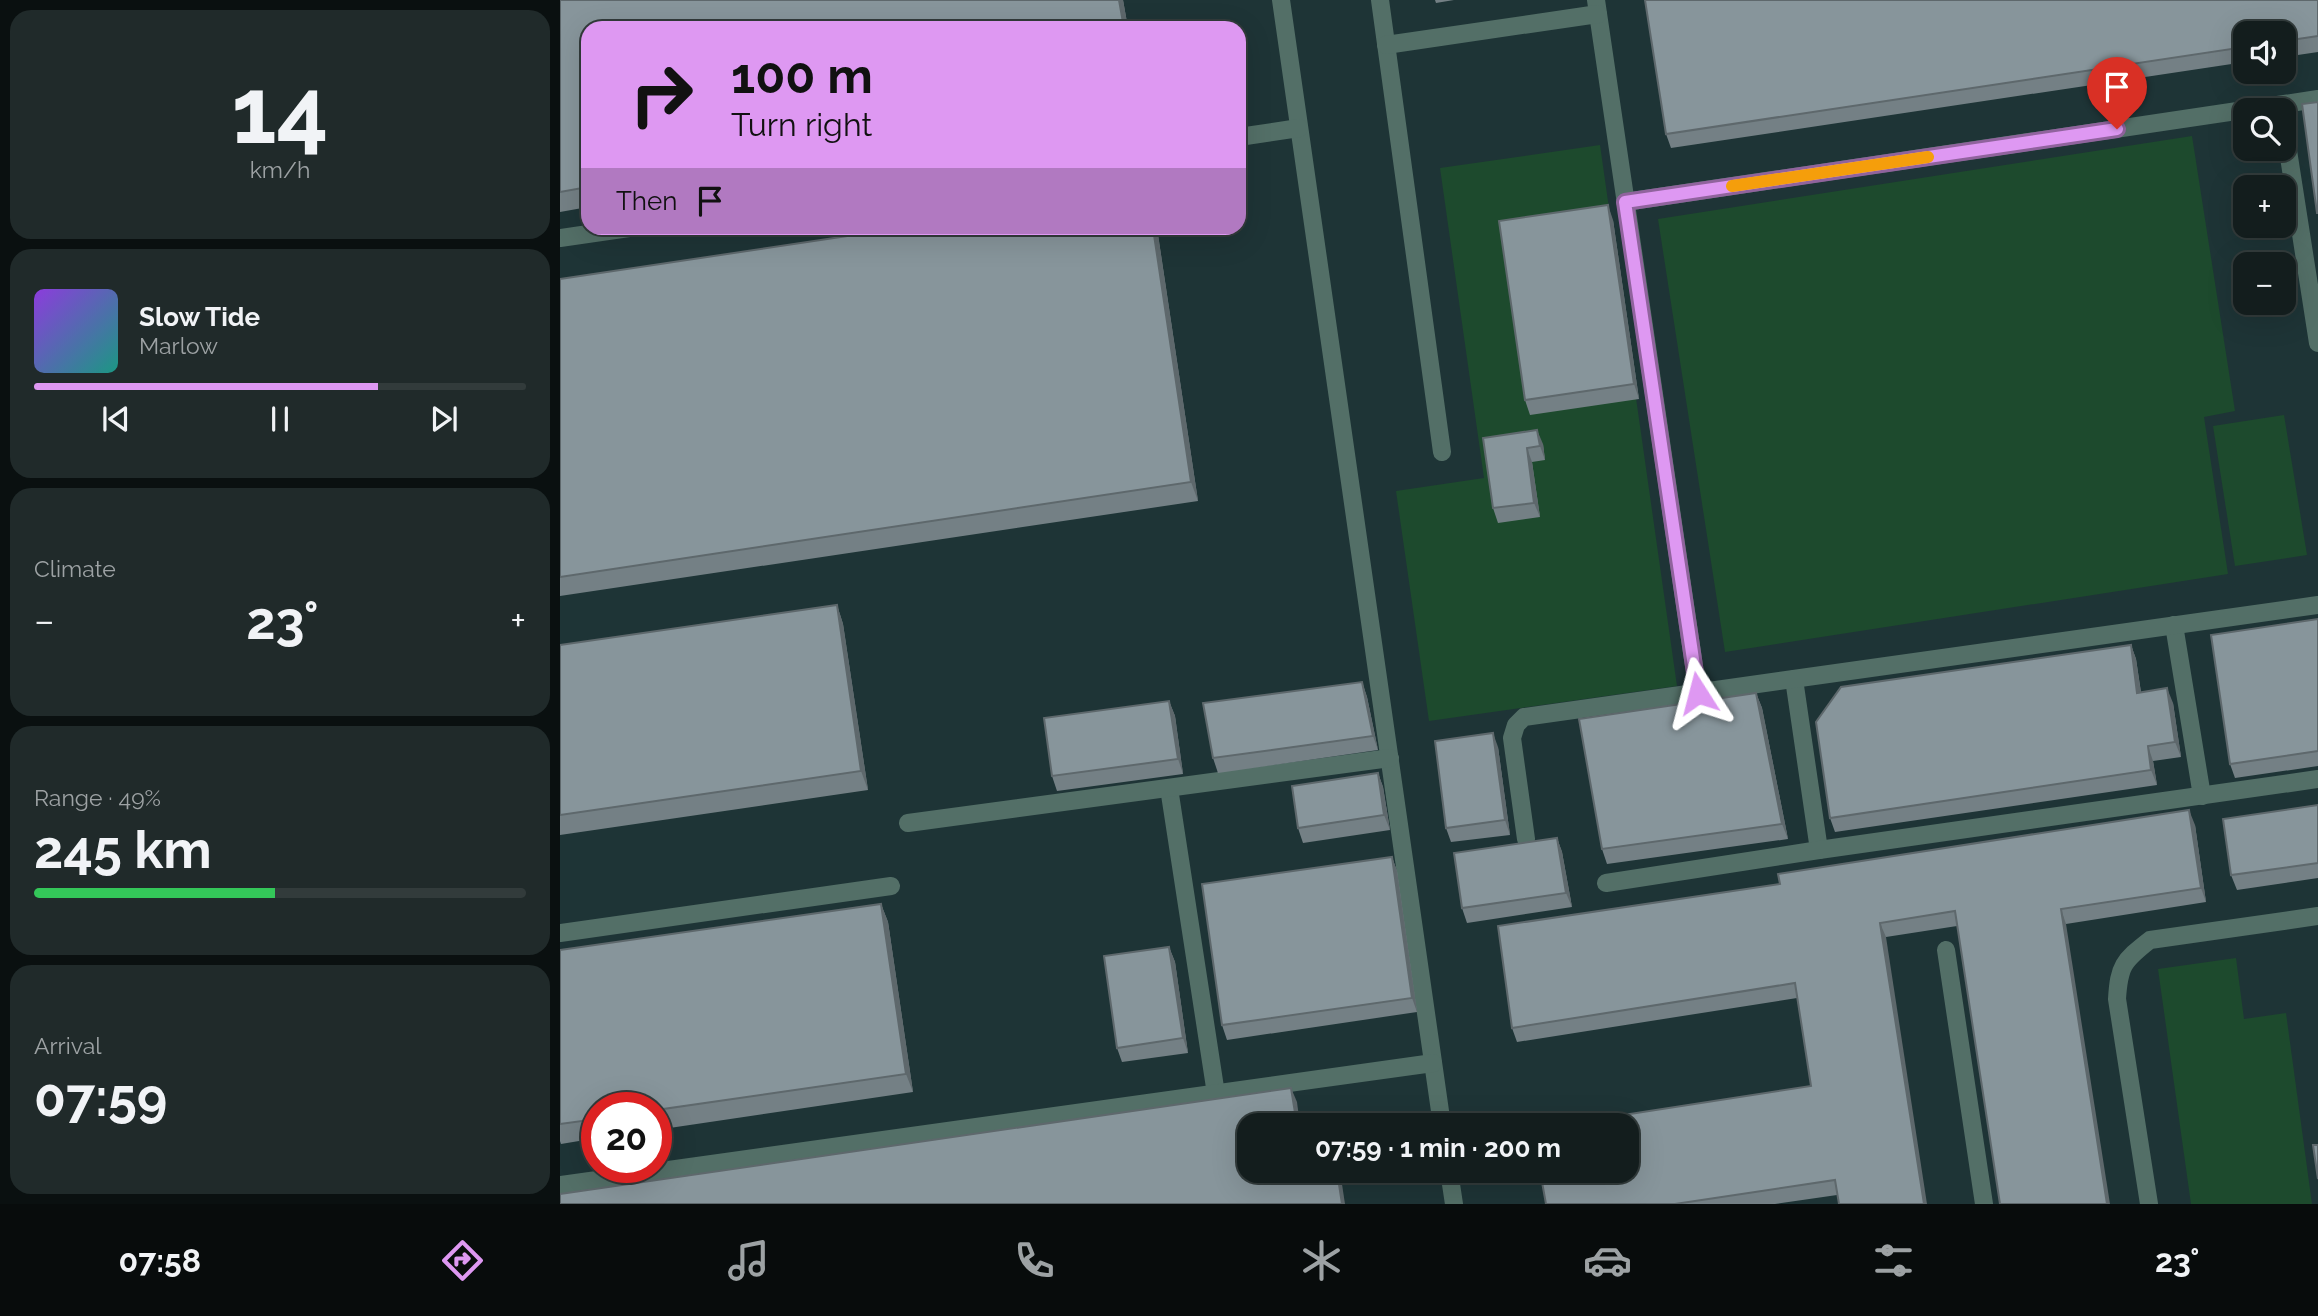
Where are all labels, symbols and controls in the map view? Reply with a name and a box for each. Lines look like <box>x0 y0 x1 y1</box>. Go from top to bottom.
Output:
map controls <box>2233 21 2296 315</box>
button: sound <box>2233 21 2296 84</box>
text: 100 m <box>731 47 873 104</box>
icon: right <box>616 49 707 140</box>
text: 14 <box>232 57 328 164</box>
pin <box>2087 57 2147 129</box>
icon: arrive <box>2098 68 2136 106</box>
button: search <box>2233 98 2296 161</box>
text: Turn right <box>731 106 872 143</box>
text: km/h <box>250 156 310 183</box>
button: + <box>2233 175 2296 238</box>
icon: arrive <box>691 182 729 220</box>
text: Then <box>616 186 677 216</box>
button: − <box>2233 252 2296 315</box>
text: Slow Tide <box>139 302 260 332</box>
text: Marlow <box>139 332 218 359</box>
icon: previous <box>97 400 135 438</box>
icon: pause <box>261 400 299 438</box>
icon: next <box>425 400 463 438</box>
text: Climate <box>34 555 116 582</box>
text: 23° <box>246 590 319 651</box>
text: − <box>34 598 54 643</box>
text: + <box>510 598 526 643</box>
position arrow <box>1661 656 1735 730</box>
text: Range · 49% <box>34 784 161 811</box>
text: 245 km <box>34 819 212 880</box>
text: Arrival <box>34 1032 101 1059</box>
text: 07:59 <box>34 1067 167 1128</box>
speed limit sign: 20 <box>581 1092 672 1183</box>
text: 07:59 · 1 min · 200 m <box>1315 1133 1561 1163</box>
icon: directions <box>438 1236 487 1285</box>
icon: music <box>724 1236 773 1285</box>
icon: phone <box>1010 1236 1059 1285</box>
icon: climate <box>1297 1236 1346 1285</box>
icon: car <box>1583 1236 1632 1285</box>
icon: filters <box>1869 1236 1918 1285</box>
text: 07:58 <box>119 1242 201 1279</box>
text: 23° <box>2155 1242 2199 1279</box>

